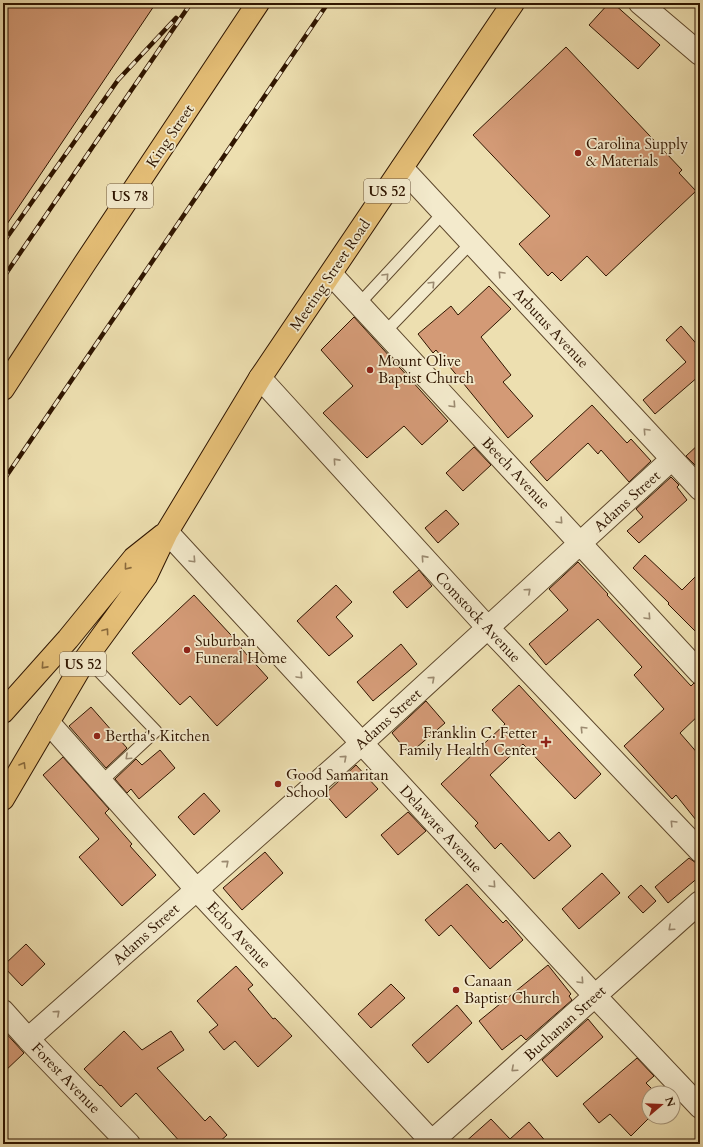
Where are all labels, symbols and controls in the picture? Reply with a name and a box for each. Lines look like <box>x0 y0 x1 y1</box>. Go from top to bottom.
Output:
street label: King Street <box>141 100 199 172</box>
place label: Carolina Supply & Materials <box>586 134 688 171</box>
marker: Carolina Supply & Materials <box>573 148 583 158</box>
road number: US 52 <box>364 179 410 203</box>
road number: US 78 <box>107 184 153 208</box>
street label: Meeting Street Road <box>285 215 375 335</box>
one-way arrow <box>499 271 506 278</box>
one-way arrow <box>381 273 388 280</box>
one-way arrow <box>427 281 435 289</box>
street label: Arbutus Avenue <box>509 283 594 373</box>
place label: Mount Olive Baptist Church <box>378 351 475 388</box>
marker: Mount Olive Baptist Church <box>365 365 375 375</box>
one-way arrow <box>448 400 455 408</box>
one-way arrow <box>643 428 651 436</box>
street label: Beech Avenue <box>477 433 555 513</box>
one-way arrow <box>334 459 341 466</box>
street label: Adams Street <box>589 466 665 536</box>
one-way arrow <box>555 517 562 524</box>
one-way arrow <box>188 555 196 563</box>
one-way arrow <box>422 555 429 562</box>
one-way arrow <box>125 562 132 569</box>
street label: Comstock Avenue <box>431 567 526 667</box>
one-way arrow <box>523 588 531 596</box>
one-way arrow <box>643 612 651 620</box>
one-way arrow <box>101 628 108 635</box>
place label: Suburban Funeral Home <box>195 631 287 668</box>
marker: Suburban Funeral Home <box>182 645 192 655</box>
road number: US 52 <box>60 652 106 676</box>
one-way arrow <box>41 662 48 669</box>
one-way arrow <box>296 671 303 679</box>
one-way arrow <box>427 676 435 683</box>
street label: Adams Street <box>350 684 426 754</box>
place label: Franklin C. Fetter Family Health Center <box>399 723 538 760</box>
place label: Bertha's Kitchen <box>105 726 210 746</box>
one-way arrow <box>581 726 588 733</box>
marker: Bertha's Kitchen <box>92 731 102 741</box>
marker: Franklin C. Fetter Family Health Center <box>540 736 552 748</box>
one-way arrow <box>125 752 133 759</box>
one-way arrow <box>339 756 347 763</box>
one-way arrow <box>18 762 25 769</box>
place label: Good Samaritan School <box>286 765 389 802</box>
marker: Good Samaritan School <box>273 779 283 789</box>
street label: Delaware Avenue <box>395 781 487 877</box>
one-way arrow <box>670 820 678 828</box>
one-way arrow <box>221 861 228 868</box>
one-way arrow <box>488 880 496 888</box>
street label: Echo Avenue <box>203 897 275 973</box>
street label: Adams Street <box>108 899 184 969</box>
one-way arrow <box>668 924 676 931</box>
place label: Canaan Baptist Church <box>464 971 561 1008</box>
one-way arrow <box>576 976 583 983</box>
street label: Buchanan Street <box>520 981 610 1065</box>
marker: Canaan Baptist Church <box>451 985 461 995</box>
one-way arrow <box>53 1011 60 1018</box>
street label: Forest Avenue <box>27 1038 105 1118</box>
one-way arrow <box>511 1064 519 1071</box>
north arrow <box>641 1085 681 1125</box>
text: N <box>661 1095 679 1109</box>

